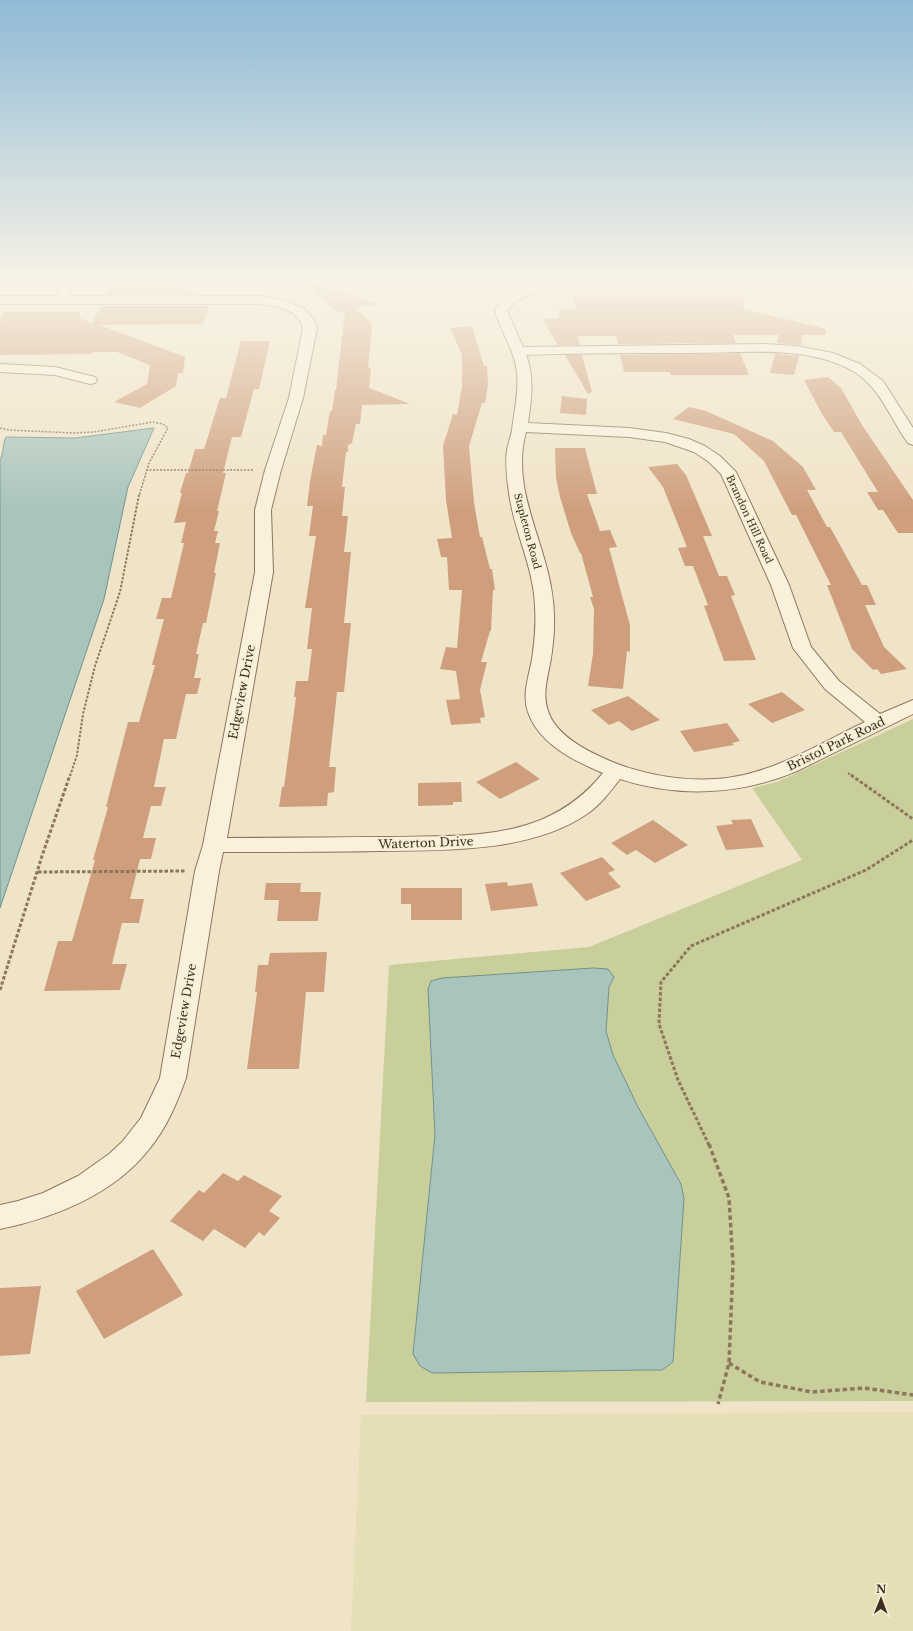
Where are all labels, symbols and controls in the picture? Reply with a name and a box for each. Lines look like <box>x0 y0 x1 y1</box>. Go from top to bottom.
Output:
street label: Brandon Hill Road <box>723 473 776 566</box>
street label: Stapleton Road <box>511 492 544 571</box>
street label: Edgeview Drive <box>225 643 258 741</box>
street label: Bristol Park Road <box>784 713 887 774</box>
street label: Waterton Drive <box>377 833 474 852</box>
street label: Edgeview Drive <box>168 962 199 1060</box>
north arrow <box>861 1579 901 1619</box>
text: N <box>876 1582 887 1596</box>

